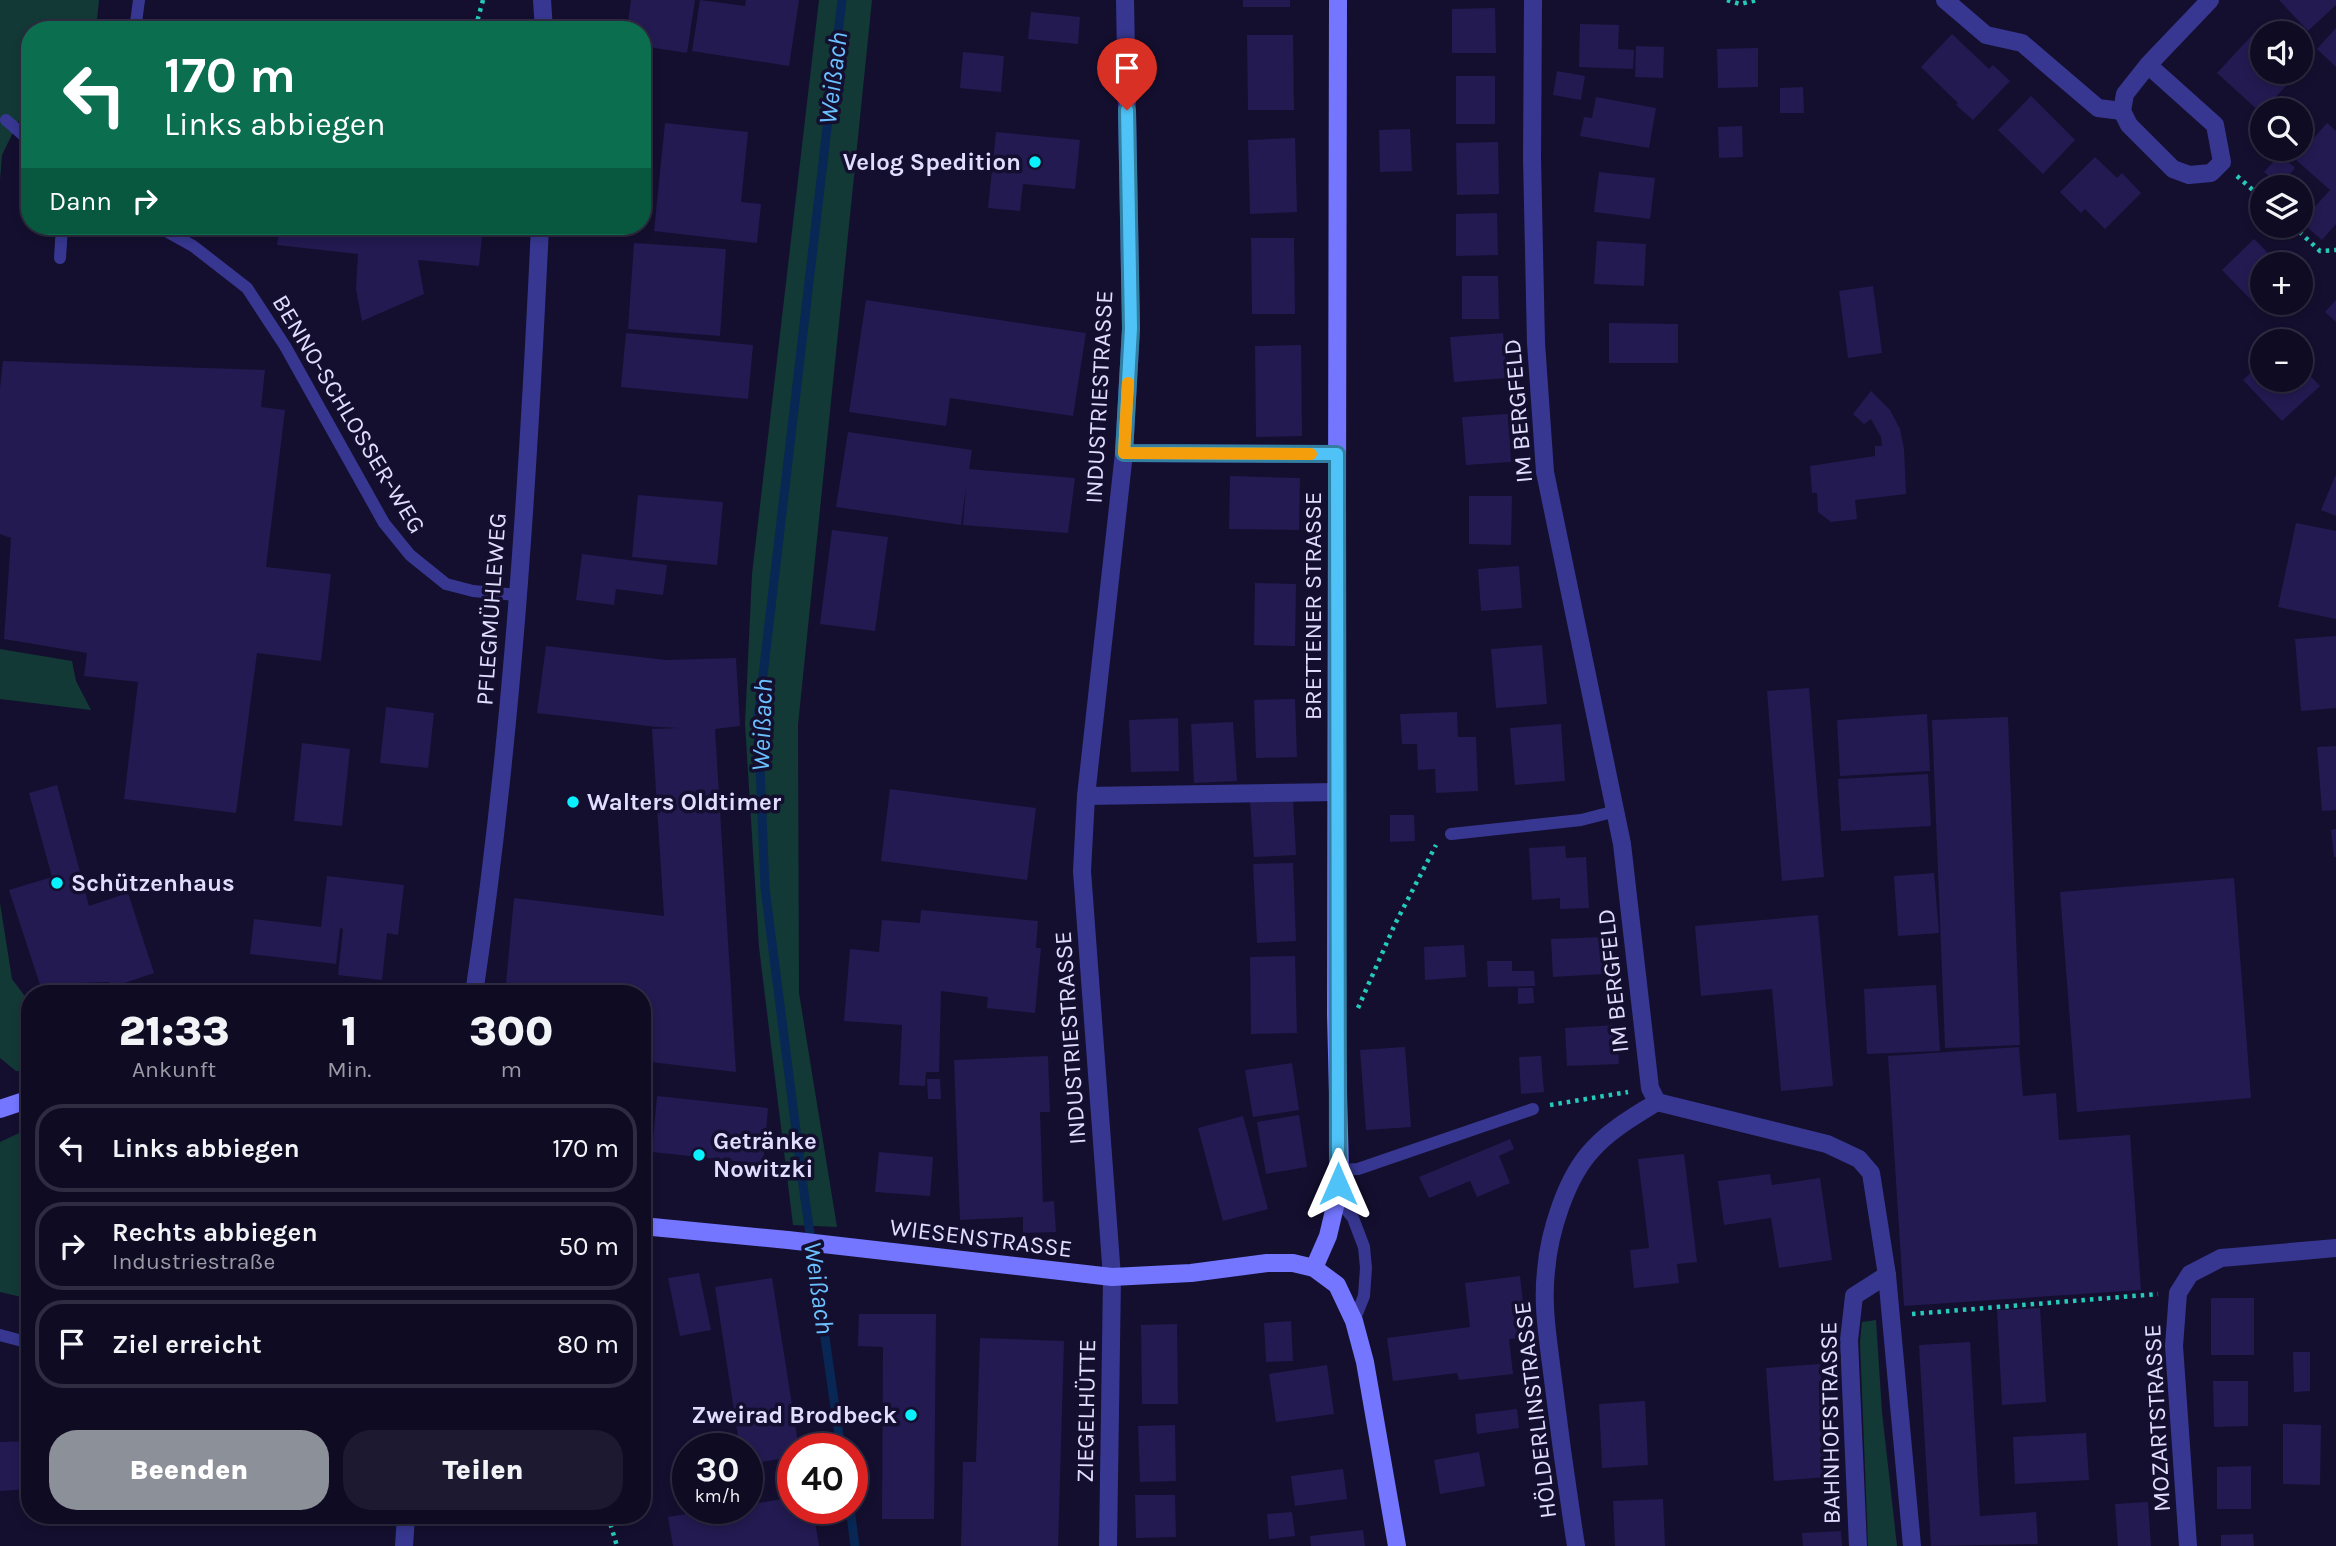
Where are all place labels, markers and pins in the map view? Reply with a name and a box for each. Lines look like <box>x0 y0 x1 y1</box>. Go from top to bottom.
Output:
pin <box>1097 38 1157 110</box>
place label: Velog Spedition <box>843 148 1021 176</box>
marker: Velog Spedition <box>1027 154 1043 170</box>
place label: Walters Oldtimer <box>587 788 782 816</box>
marker: Walters Oldtimer <box>565 794 581 810</box>
place label: Schützenhaus <box>71 869 235 897</box>
marker: Schützenhaus <box>49 875 65 891</box>
place label: Getränke Nowitzki <box>713 1127 817 1183</box>
marker: Getränke Nowitzki <box>691 1147 707 1163</box>
place label: Zweirad Brodbeck <box>691 1401 897 1429</box>
marker: Zweirad Brodbeck <box>903 1407 919 1423</box>

